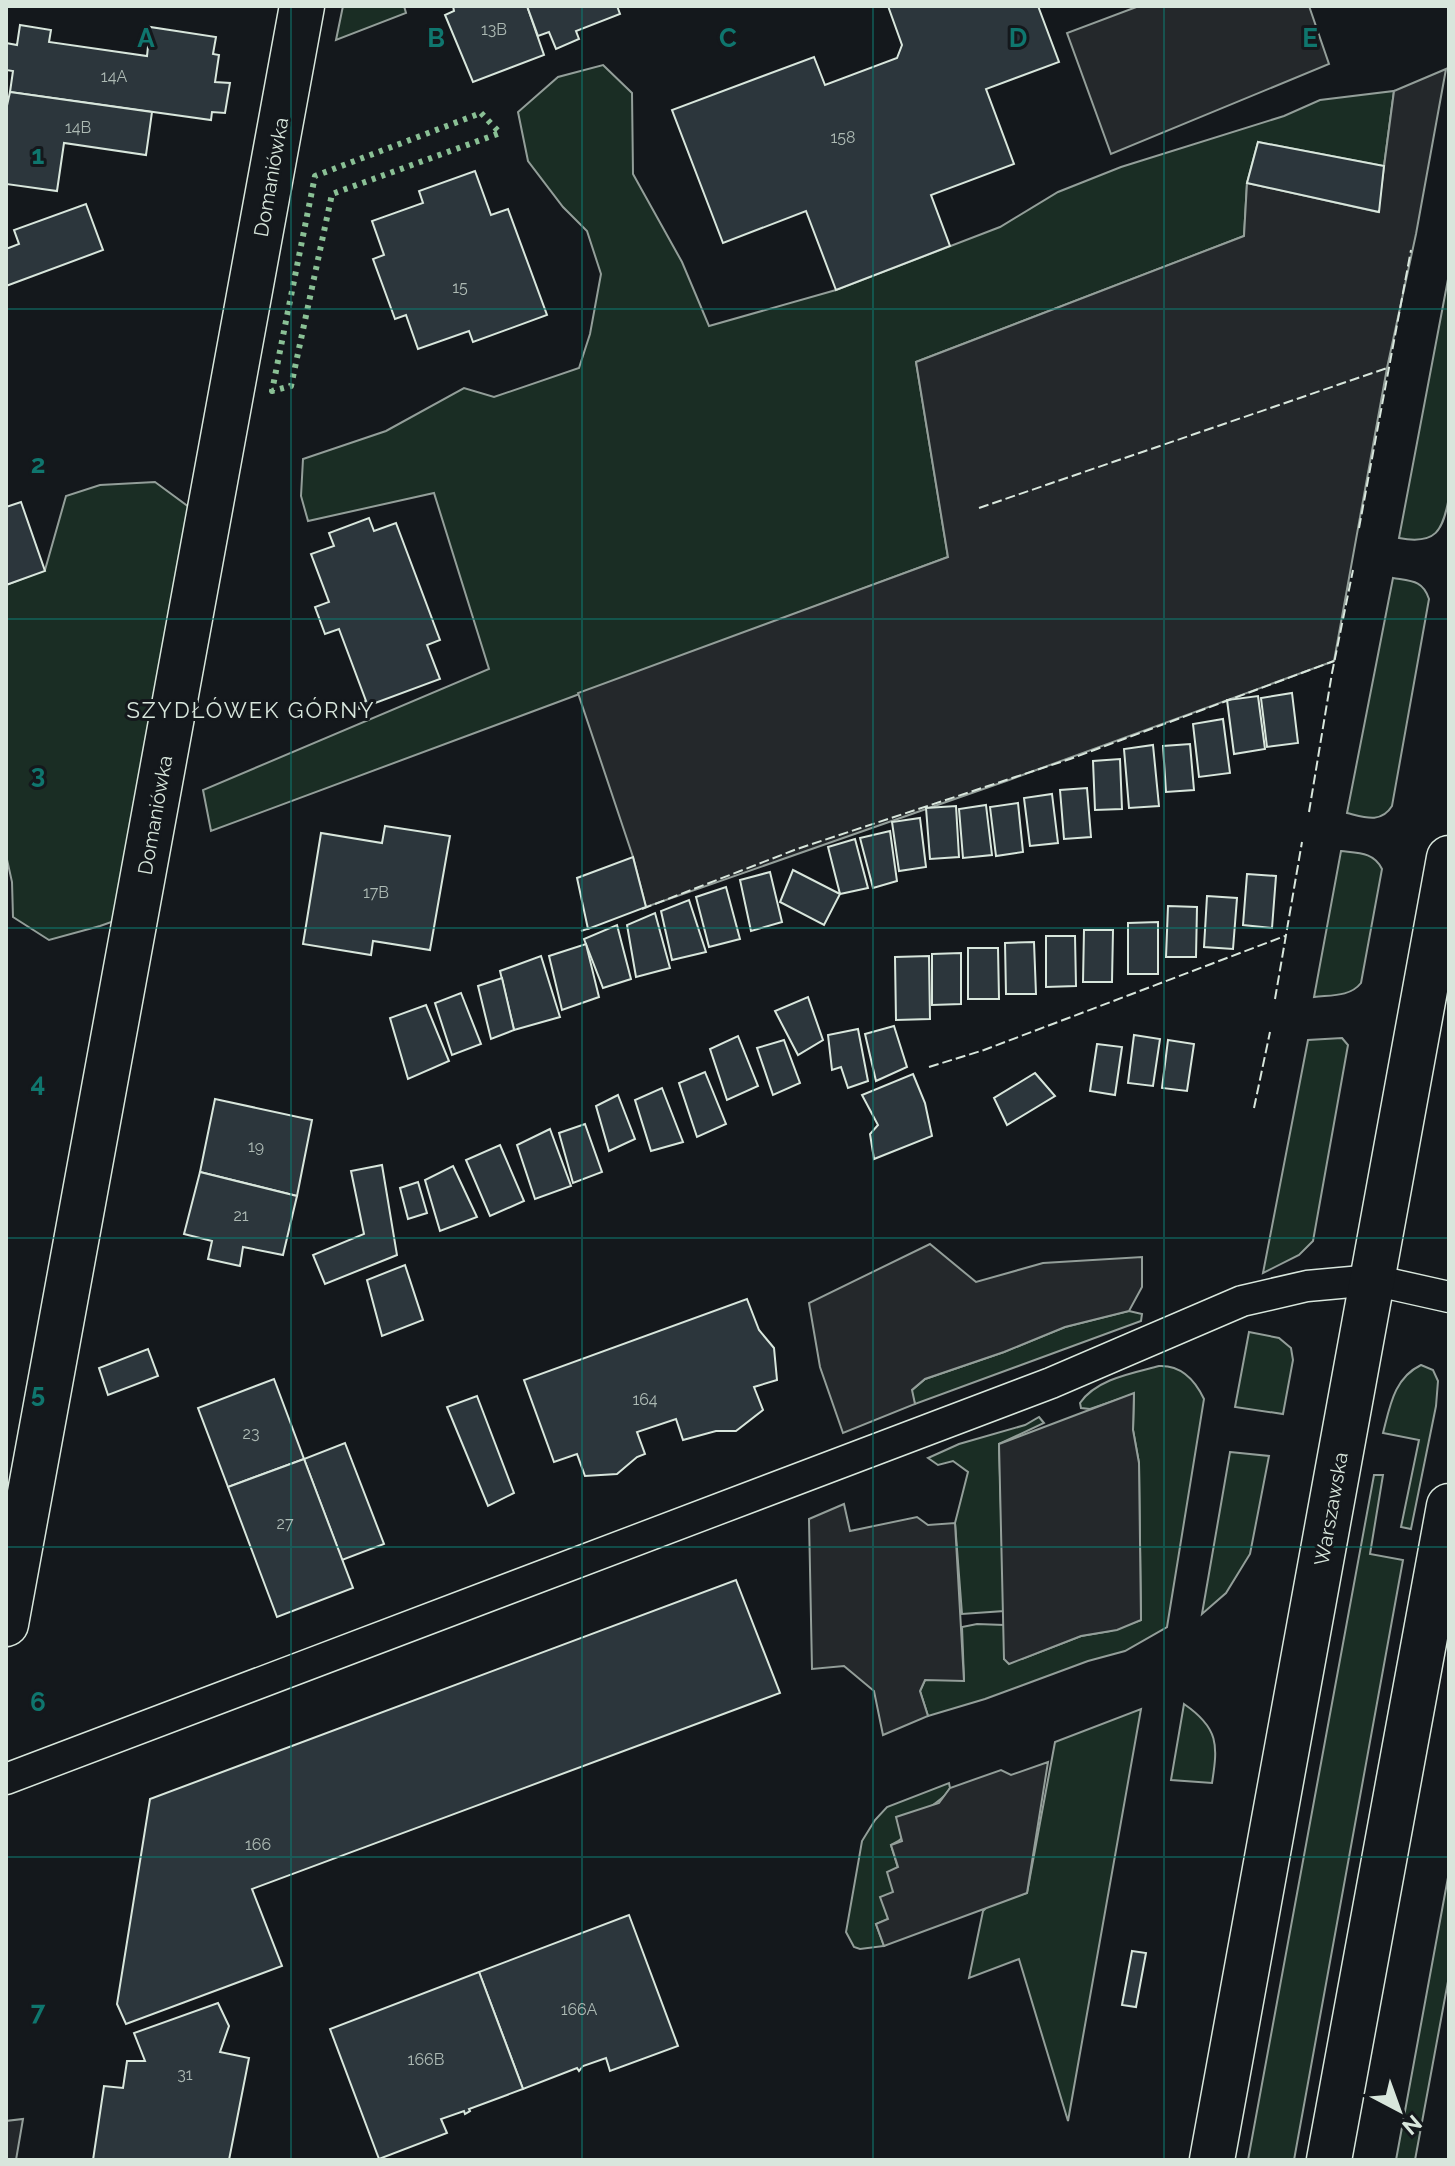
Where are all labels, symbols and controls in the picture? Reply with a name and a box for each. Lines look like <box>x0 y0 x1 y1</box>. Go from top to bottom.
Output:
house number: 13B <box>481 20 507 39</box>
text: A <box>137 23 155 53</box>
text: B <box>427 23 445 53</box>
text: C <box>719 23 737 53</box>
text: D <box>1009 23 1027 53</box>
text: E <box>1302 23 1318 53</box>
house number: 14A <box>101 67 127 86</box>
street label: Domaniówka <box>249 115 293 239</box>
house number: 14B <box>65 118 91 137</box>
house number: 158 <box>830 128 856 147</box>
text: 1 <box>32 140 45 170</box>
house number: 15 <box>452 278 468 297</box>
text: 2 <box>31 449 45 479</box>
district label: SZYDŁÓWEK GÓRNY <box>126 697 376 723</box>
street label: Domaniówka <box>133 753 177 877</box>
text: 3 <box>31 759 45 789</box>
house number: 17B <box>363 883 389 902</box>
text: 4 <box>31 1068 45 1098</box>
house number: 19 <box>248 1137 264 1156</box>
house number: 21 <box>233 1206 249 1225</box>
text: 5 <box>31 1378 45 1408</box>
house number: 164 <box>632 1390 658 1409</box>
house number: 23 <box>243 1424 259 1443</box>
street label: Warszawska <box>1309 1450 1353 1568</box>
house number: 27 <box>277 1514 294 1533</box>
text: 6 <box>30 1687 46 1717</box>
house number: 166 <box>245 1835 271 1854</box>
text: 7 <box>31 1996 46 2026</box>
house number: 166A <box>561 2000 598 2019</box>
house number: 166B <box>408 2050 444 2069</box>
house number: 31 <box>177 2065 193 2084</box>
north arrow <box>1359 2070 1439 2150</box>
text: N <box>1397 2110 1427 2140</box>

